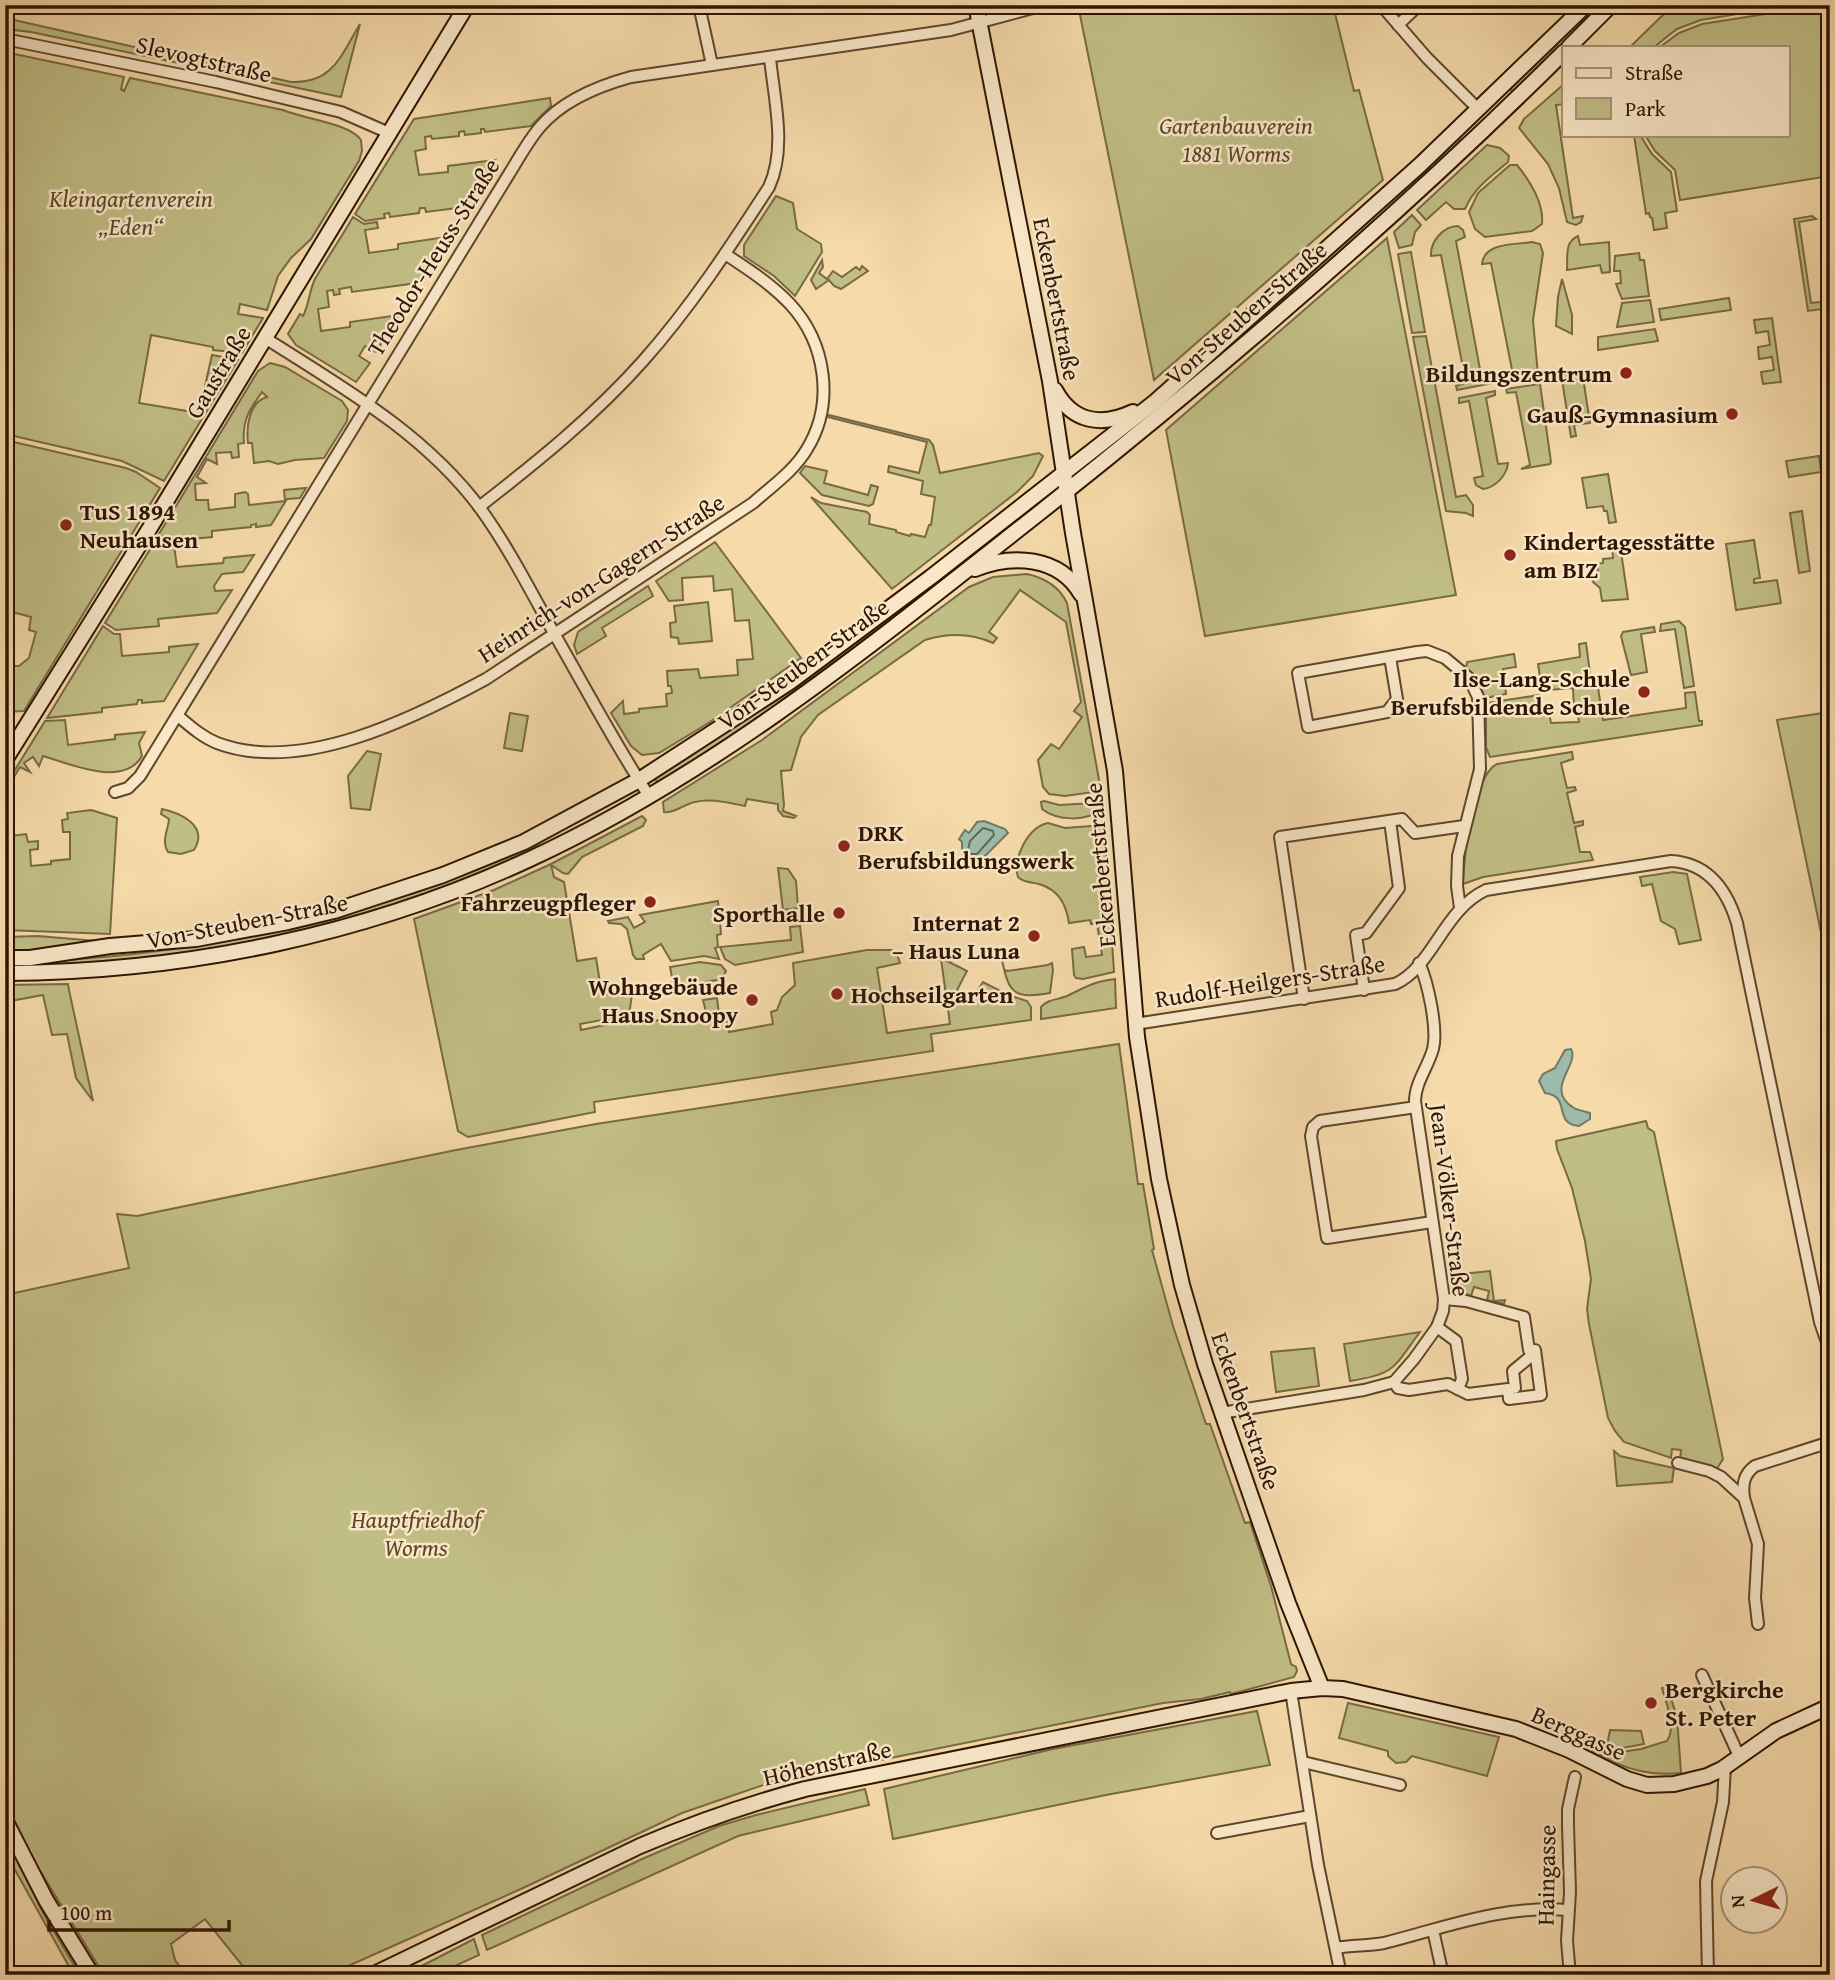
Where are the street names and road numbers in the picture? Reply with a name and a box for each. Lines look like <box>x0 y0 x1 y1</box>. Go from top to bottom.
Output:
street label: Slevogtstraße <box>133 26 275 92</box>
street label: Theodor-Heuss-Straße <box>358 151 508 363</box>
street label: Eckenbertstraße <box>1024 215 1090 383</box>
street label: Von-Steuben-Straße <box>1157 233 1335 393</box>
street label: Gaustraße <box>177 319 259 425</box>
street label: Heinrich-von-Gagern-Straße <box>471 485 731 671</box>
street label: Von-Steuben-Straße <box>710 590 896 738</box>
street label: Eckenbertstraße <box>1075 781 1125 949</box>
street label: Von-Steuben-Straße <box>143 884 351 958</box>
street label: Rudolf-Heilgers-Straße <box>1152 946 1388 1016</box>
street label: Jean-Völker-Straße <box>1420 1099 1479 1299</box>
street label: Eckenbertstraße <box>1203 1327 1289 1495</box>
street label: Berggasse <box>1526 1697 1632 1769</box>
street label: Höhenstraße <box>759 1731 895 1795</box>
street label: Haingasse <box>1528 1824 1564 1926</box>

